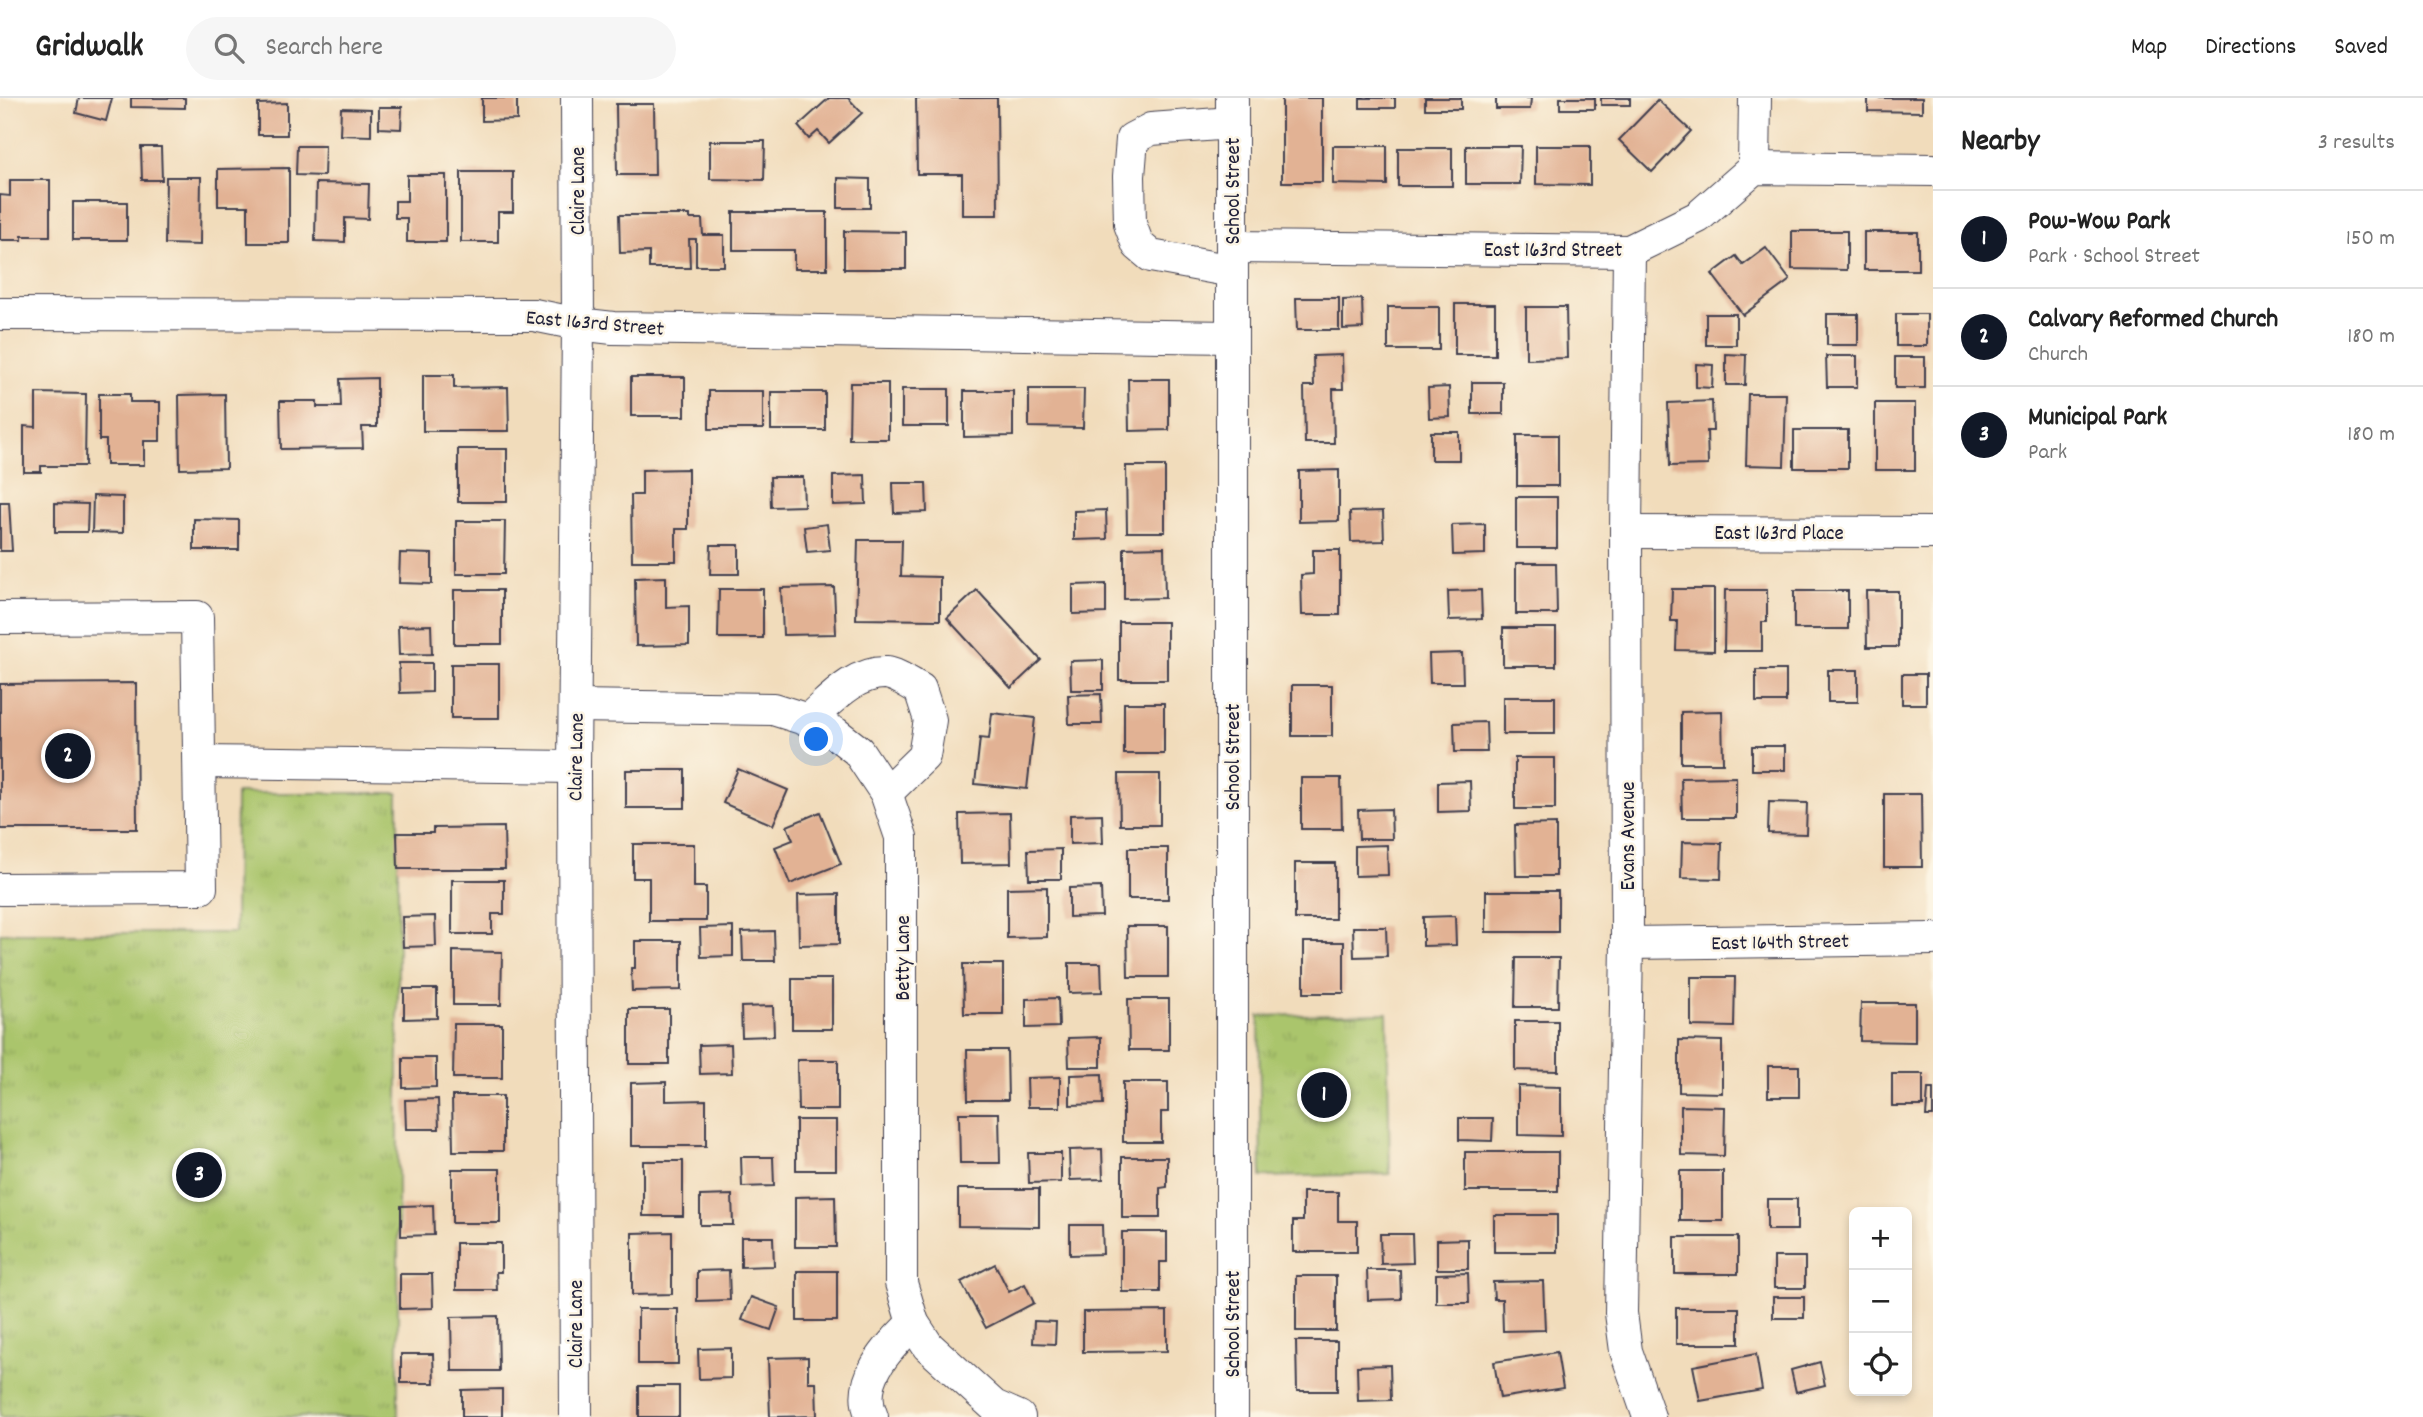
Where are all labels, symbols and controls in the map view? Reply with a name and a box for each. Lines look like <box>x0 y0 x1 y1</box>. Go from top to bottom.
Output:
search box <box>186 17 676 80</box>
text: Gridwalk <box>35 25 144 72</box>
icon: search <box>210 29 248 67</box>
text: Search here <box>266 30 383 67</box>
text: Map <box>2131 31 2167 65</box>
text: Directions <box>2205 31 2296 65</box>
text: Saved <box>2334 31 2388 65</box>
text: Nearby <box>1961 122 2039 165</box>
text: 3 results <box>2318 127 2395 160</box>
street label: School Street <box>1220 137 1250 244</box>
street label: Claire Lane <box>565 147 595 235</box>
text: Pow-Wow Park <box>2028 204 2171 241</box>
text: 1 <box>1981 223 1987 256</box>
text: 150 m <box>2346 223 2395 256</box>
street label: East 163rd Street <box>1484 237 1622 267</box>
text: Park · School Street <box>2028 241 2200 274</box>
text: Calvary Reformed Church <box>2028 302 2278 339</box>
street label: East 163rd Street <box>524 304 665 346</box>
text: 2 <box>1979 321 1989 354</box>
text: 180 m <box>2347 321 2395 354</box>
text: Church <box>2028 339 2088 372</box>
text: Municipal Park <box>2028 400 2167 437</box>
text: 3 <box>1979 419 1989 452</box>
text: 180 m <box>2347 419 2395 452</box>
text: Park <box>2028 437 2067 470</box>
street label: East 163rd Place <box>1714 520 1844 550</box>
street label: School Street <box>1220 703 1250 810</box>
street label: Claire Lane <box>562 713 594 801</box>
your location <box>799 722 833 756</box>
pin: 2 <box>45 730 91 782</box>
street label: Evans Avenue <box>1615 782 1645 890</box>
street label: Betty Lane <box>890 915 920 1001</box>
street label: East 164th Street <box>1711 928 1849 960</box>
pin: 1 <box>1301 1069 1347 1121</box>
pin: 3 <box>176 1149 222 1201</box>
map controls <box>1849 1207 1912 1396</box>
button: + <box>1849 1207 1912 1270</box>
street label: School Street <box>1220 1270 1250 1377</box>
button: − <box>1849 1270 1912 1333</box>
street label: Claire Lane <box>563 1280 593 1368</box>
button: locate <box>1849 1333 1912 1396</box>

